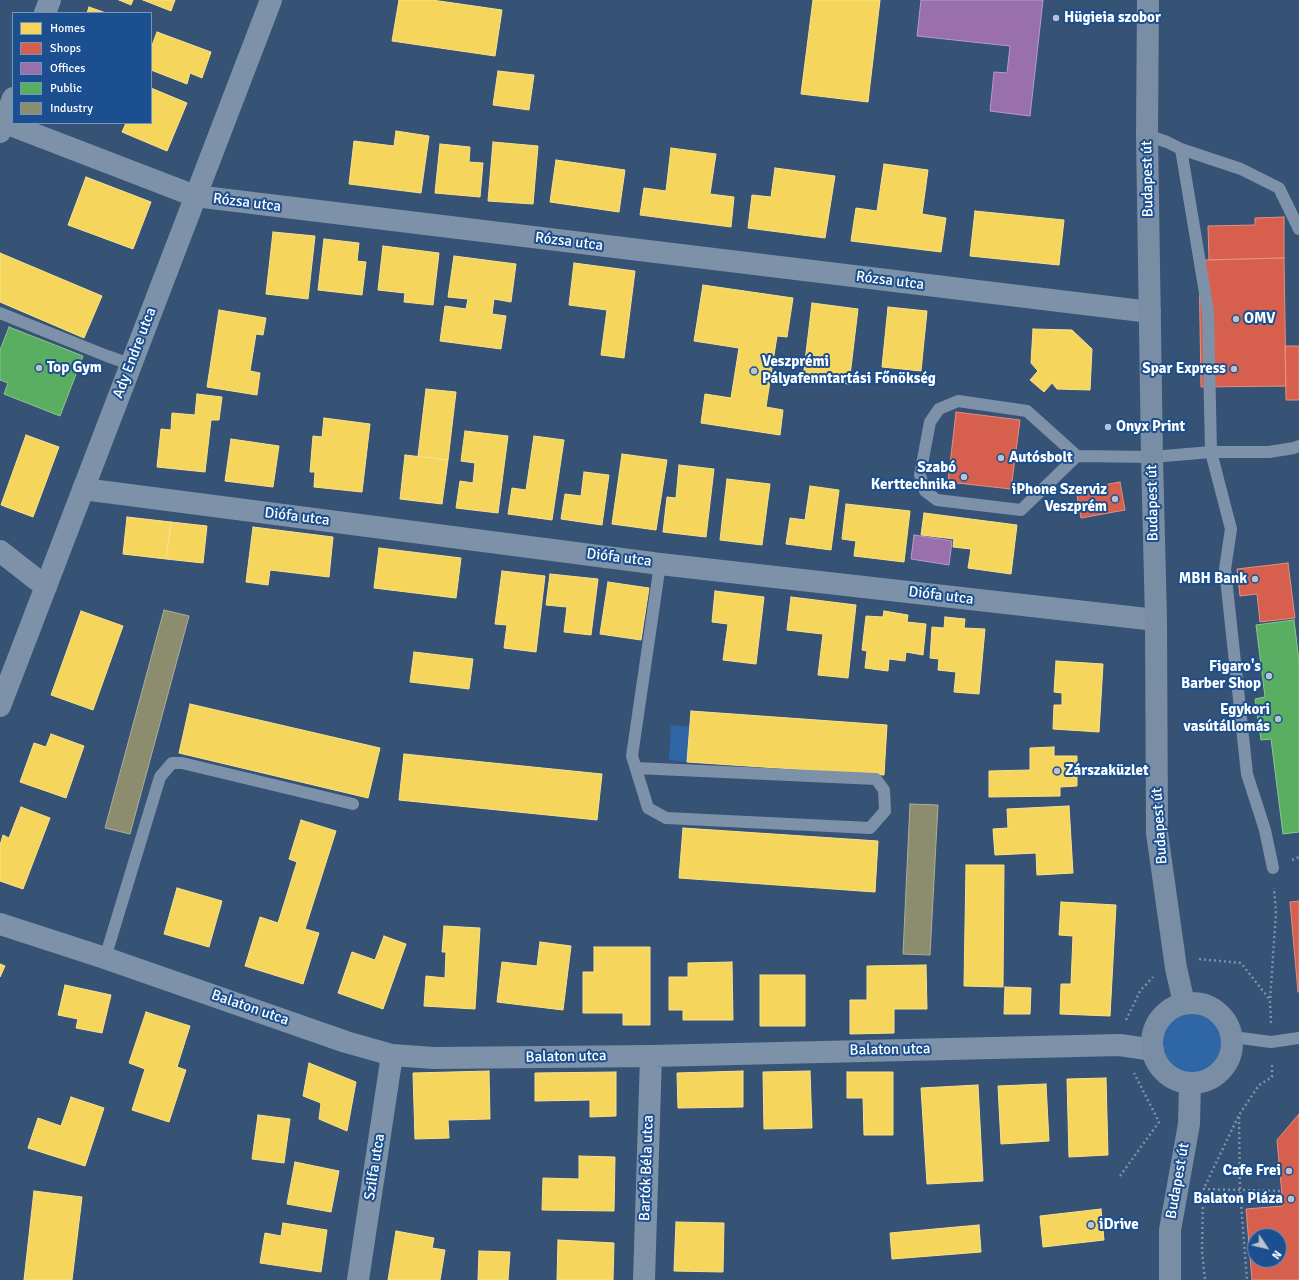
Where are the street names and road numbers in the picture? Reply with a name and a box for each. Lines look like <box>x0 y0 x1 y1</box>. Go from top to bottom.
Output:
street label: Budapest út <box>1138 140 1158 218</box>
street label: Rózsa utca <box>212 190 282 216</box>
street label: Rózsa utca <box>534 229 604 255</box>
street label: Rózsa utca <box>855 268 925 294</box>
street label: Ady Endre utca <box>109 305 161 401</box>
street label: Budapest út <box>1143 464 1163 542</box>
street label: Diófa utca <box>263 504 331 530</box>
street label: Diófa utca <box>585 545 653 571</box>
street label: Diófa utca <box>907 583 975 609</box>
street label: Budapest út <box>1148 787 1172 865</box>
street label: Balaton utca <box>209 986 291 1030</box>
street label: Balaton utca <box>849 1040 931 1060</box>
street label: Balaton utca <box>525 1047 607 1067</box>
street label: Bartók Béla utca <box>636 1115 658 1221</box>
street label: Szilfa utca <box>361 1132 389 1202</box>
street label: Budapest út <box>1162 1142 1194 1220</box>

